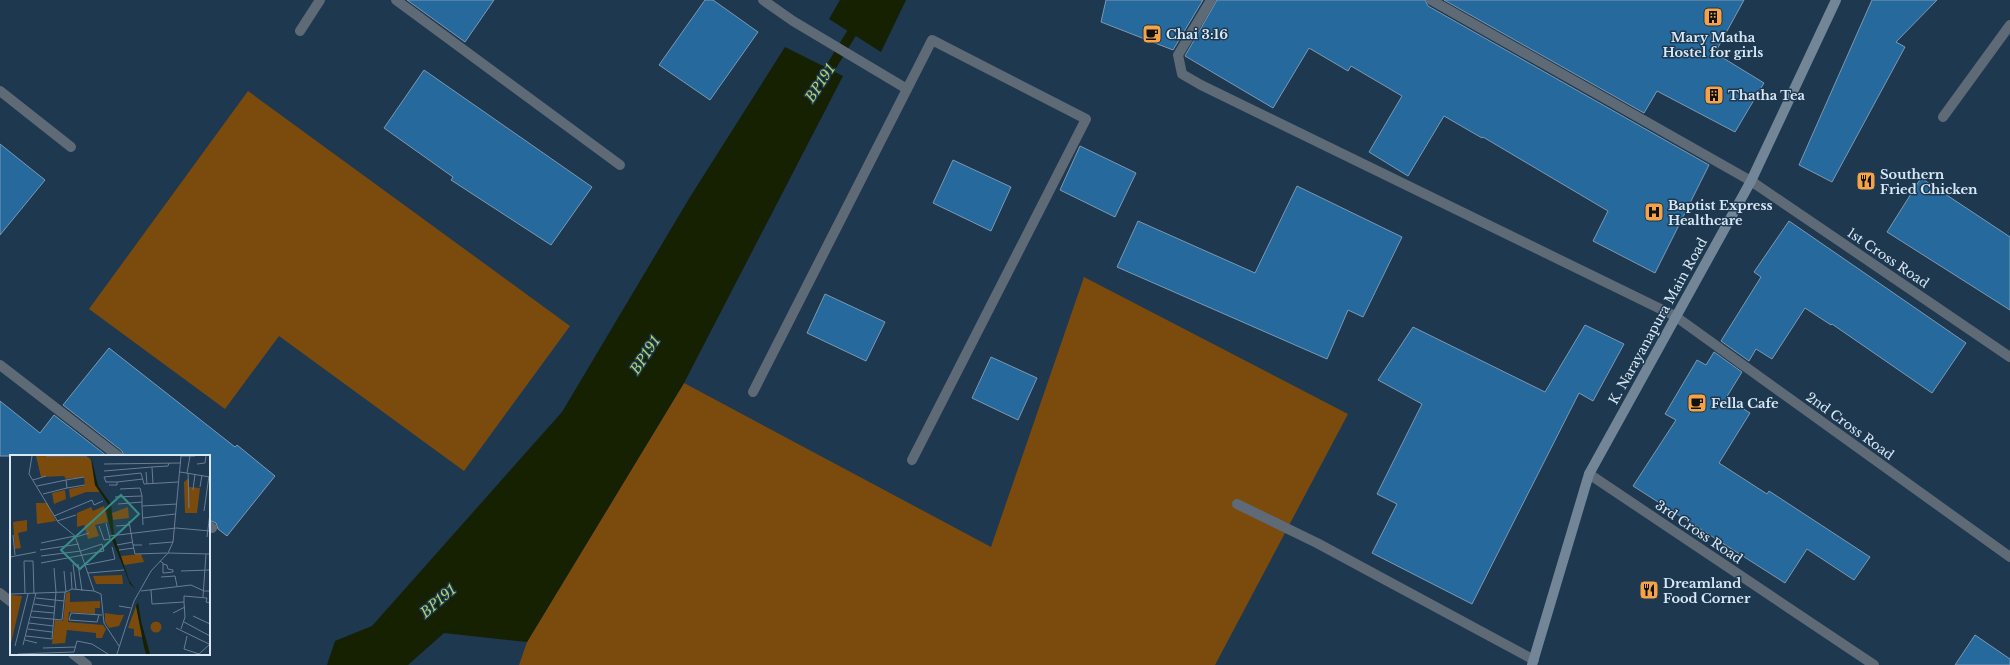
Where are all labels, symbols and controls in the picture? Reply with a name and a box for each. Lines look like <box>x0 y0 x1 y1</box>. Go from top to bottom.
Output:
building icon: Mary Matha Hostel for girls <box>1702 6 1724 28</box>
cafe icon: Chai 3:16 <box>1141 23 1163 45</box>
place label: Chai 3:16 <box>1166 26 1228 43</box>
place label: Mary Matha Hostel for girls <box>1663 29 1763 61</box>
water label: BP191 <box>801 61 839 106</box>
building icon: Thatha Tea <box>1703 84 1725 106</box>
place label: Thatha Tea <box>1728 87 1806 104</box>
place label: Southern Fried Chicken <box>1880 166 1978 198</box>
restaurant icon: Southern Fried Chicken <box>1855 170 1877 192</box>
place label: Baptist Express Healthcare <box>1668 197 1773 229</box>
hospital icon: Baptist Express Healthcare <box>1643 201 1665 223</box>
street label: 1st Cross Road <box>1844 224 1933 292</box>
street label: K. Narayanapura Main Road <box>1605 234 1711 407</box>
water label: BP191 <box>626 333 664 378</box>
street label: 2nd Cross Road <box>1803 388 1897 464</box>
cafe icon: Fella Cafe <box>1686 392 1708 414</box>
place label: Fella Cafe <box>1711 395 1779 412</box>
inset map <box>10 455 210 655</box>
street label: 3rd Cross Road <box>1652 497 1746 568</box>
place label: Dreamland Food Corner <box>1663 575 1751 607</box>
restaurant icon: Dreamland Food Corner <box>1638 579 1660 601</box>
water label: BP191 <box>416 581 460 622</box>

